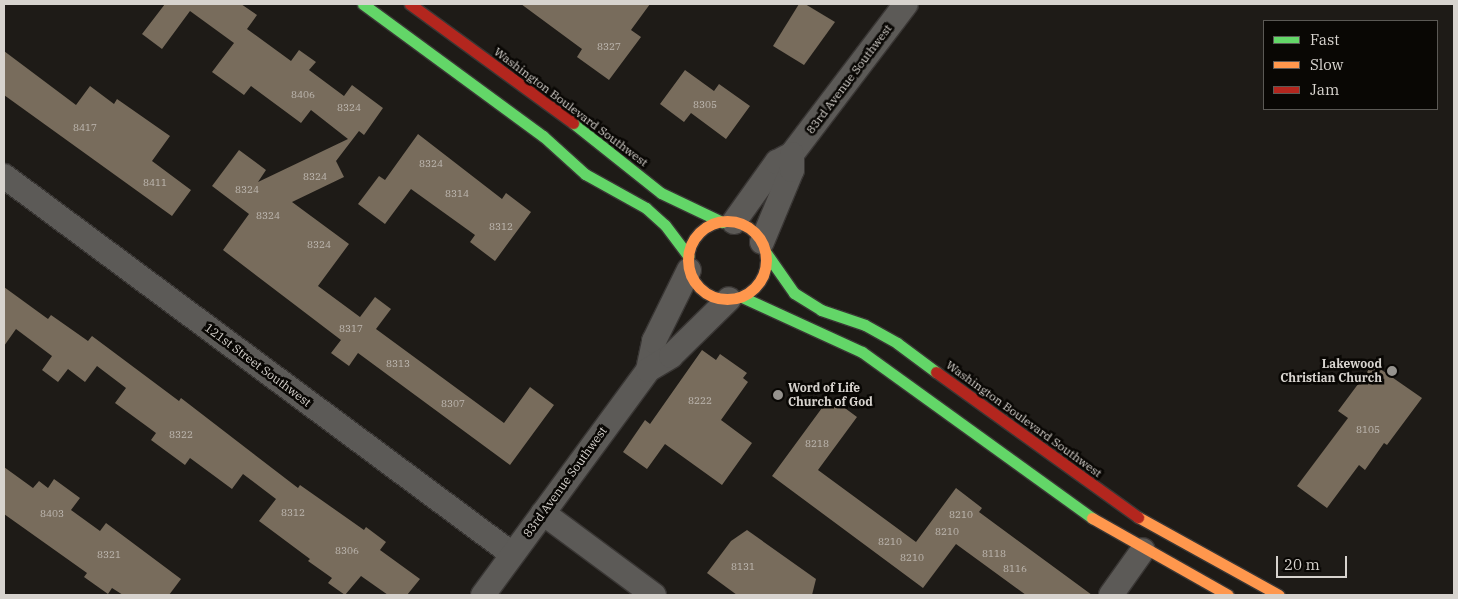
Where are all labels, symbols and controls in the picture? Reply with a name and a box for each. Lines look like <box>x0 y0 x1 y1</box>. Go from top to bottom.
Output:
legend <box>1263 20 1438 110</box>
street label: 83rd Avenue Southwest <box>803 21 895 137</box>
text: Fast <box>1310 30 1340 49</box>
house number: 8327 <box>597 41 621 53</box>
street label: Washington Boulevard Southwest <box>491 44 651 170</box>
text: Slow <box>1310 55 1343 74</box>
text: Jam <box>1310 80 1339 99</box>
house number: 8406 <box>291 89 315 101</box>
house number: 8305 <box>693 99 717 111</box>
house number: 8324 <box>337 102 361 114</box>
house number: 8417 <box>73 122 97 134</box>
house number: 8324 <box>419 158 443 170</box>
house number: 8324 <box>303 171 327 183</box>
house number: 8411 <box>143 177 167 189</box>
house number: 8324 <box>235 184 259 196</box>
house number: 8314 <box>445 188 469 200</box>
house number: 8324 <box>256 210 280 222</box>
house number: 8312 <box>489 221 513 233</box>
house number: 8324 <box>307 239 331 251</box>
street label: 121st Street Southwest <box>202 320 314 410</box>
house number: 8317 <box>339 323 363 335</box>
place label: Lakewood Christian Church <box>1280 357 1382 385</box>
house number: 8313 <box>386 358 410 370</box>
street label: Washington Boulevard Southwest <box>943 358 1105 480</box>
marker: Lakewood Christian Church <box>1386 365 1398 377</box>
place label: Word of Life Church of God <box>788 381 873 409</box>
marker: Word of Life Church of God <box>772 389 784 401</box>
house number: 8222 <box>688 395 712 407</box>
house number: 8307 <box>441 398 465 410</box>
street label: 83rd Avenue Southwest <box>520 424 610 540</box>
house number: 8105 <box>1356 424 1380 436</box>
house number: 8322 <box>169 429 193 441</box>
house number: 8218 <box>805 438 829 450</box>
house number: 8312 <box>281 507 305 519</box>
house number: 8403 <box>40 508 64 520</box>
house number: 8210 <box>949 509 973 521</box>
house number: 8210 <box>935 526 959 538</box>
house number: 8210 <box>878 536 902 548</box>
house number: 8306 <box>335 545 359 557</box>
scale bar <box>1278 546 1349 578</box>
house number: 8118 <box>982 548 1006 560</box>
house number: 8321 <box>97 549 121 561</box>
house number: 8210 <box>900 552 924 564</box>
text: 20 m <box>1284 555 1320 574</box>
house number: 8131 <box>731 561 755 573</box>
house number: 8116 <box>1003 563 1027 575</box>

